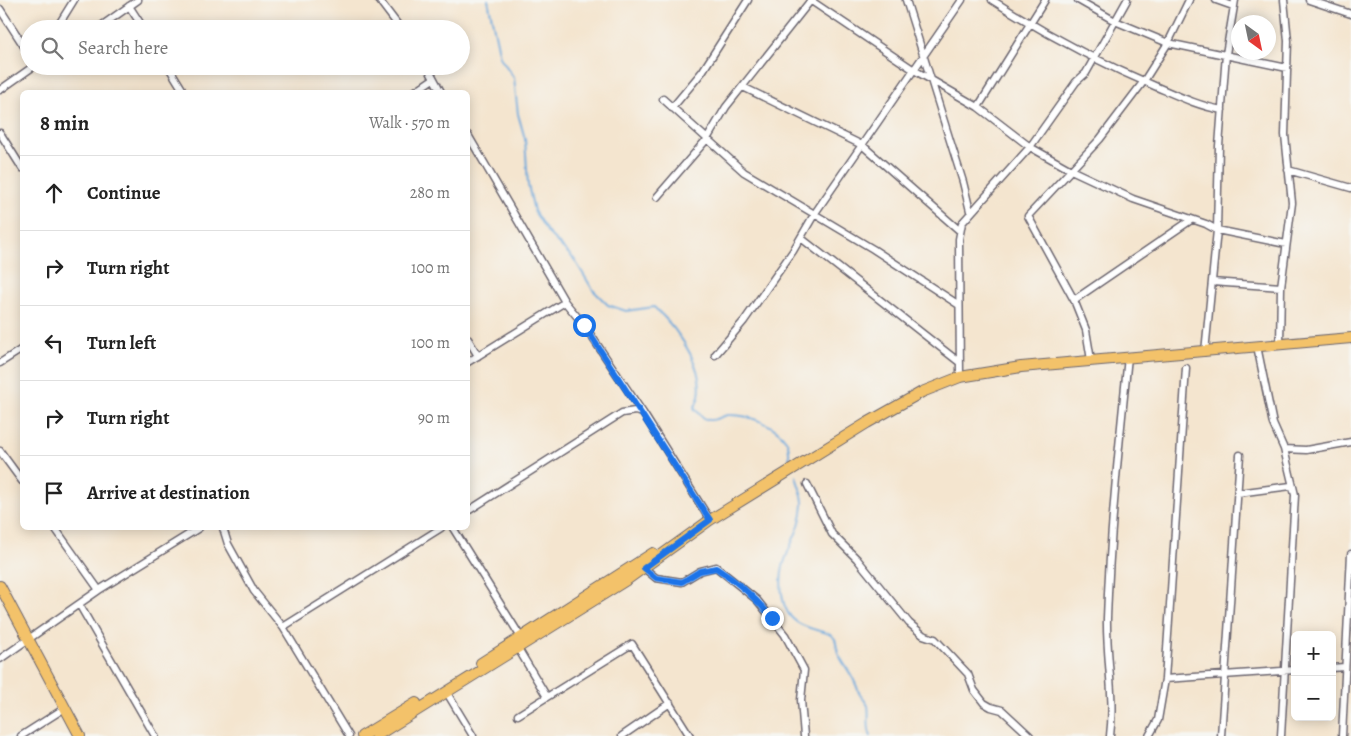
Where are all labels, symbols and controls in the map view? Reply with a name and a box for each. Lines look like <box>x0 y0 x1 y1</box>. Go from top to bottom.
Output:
north arrow <box>1231 15 1276 60</box>
search box <box>20 20 470 75</box>
icon: search <box>38 34 66 62</box>
text: Search here <box>78 35 168 61</box>
text: 8 min <box>40 109 89 137</box>
text: Walk · 570 m <box>369 112 450 134</box>
icon: ahead <box>40 179 68 207</box>
text: Continue <box>87 180 161 206</box>
text: 280 m <box>410 182 450 204</box>
icon: right <box>40 254 68 282</box>
text: Turn right <box>87 255 169 281</box>
text: 100 m <box>411 257 450 279</box>
route start <box>573 314 596 337</box>
icon: left <box>40 329 68 357</box>
text: Turn left <box>87 330 156 356</box>
text: 100 m <box>411 332 450 354</box>
icon: right <box>40 404 68 432</box>
text: Turn right <box>87 405 169 431</box>
text: 90 m <box>418 407 450 429</box>
icon: arrive <box>40 479 68 507</box>
text: Arrive at destination <box>87 480 250 506</box>
route end <box>761 607 784 630</box>
map controls <box>1291 631 1336 721</box>
button: + <box>1291 631 1336 676</box>
button: − <box>1291 676 1336 721</box>

